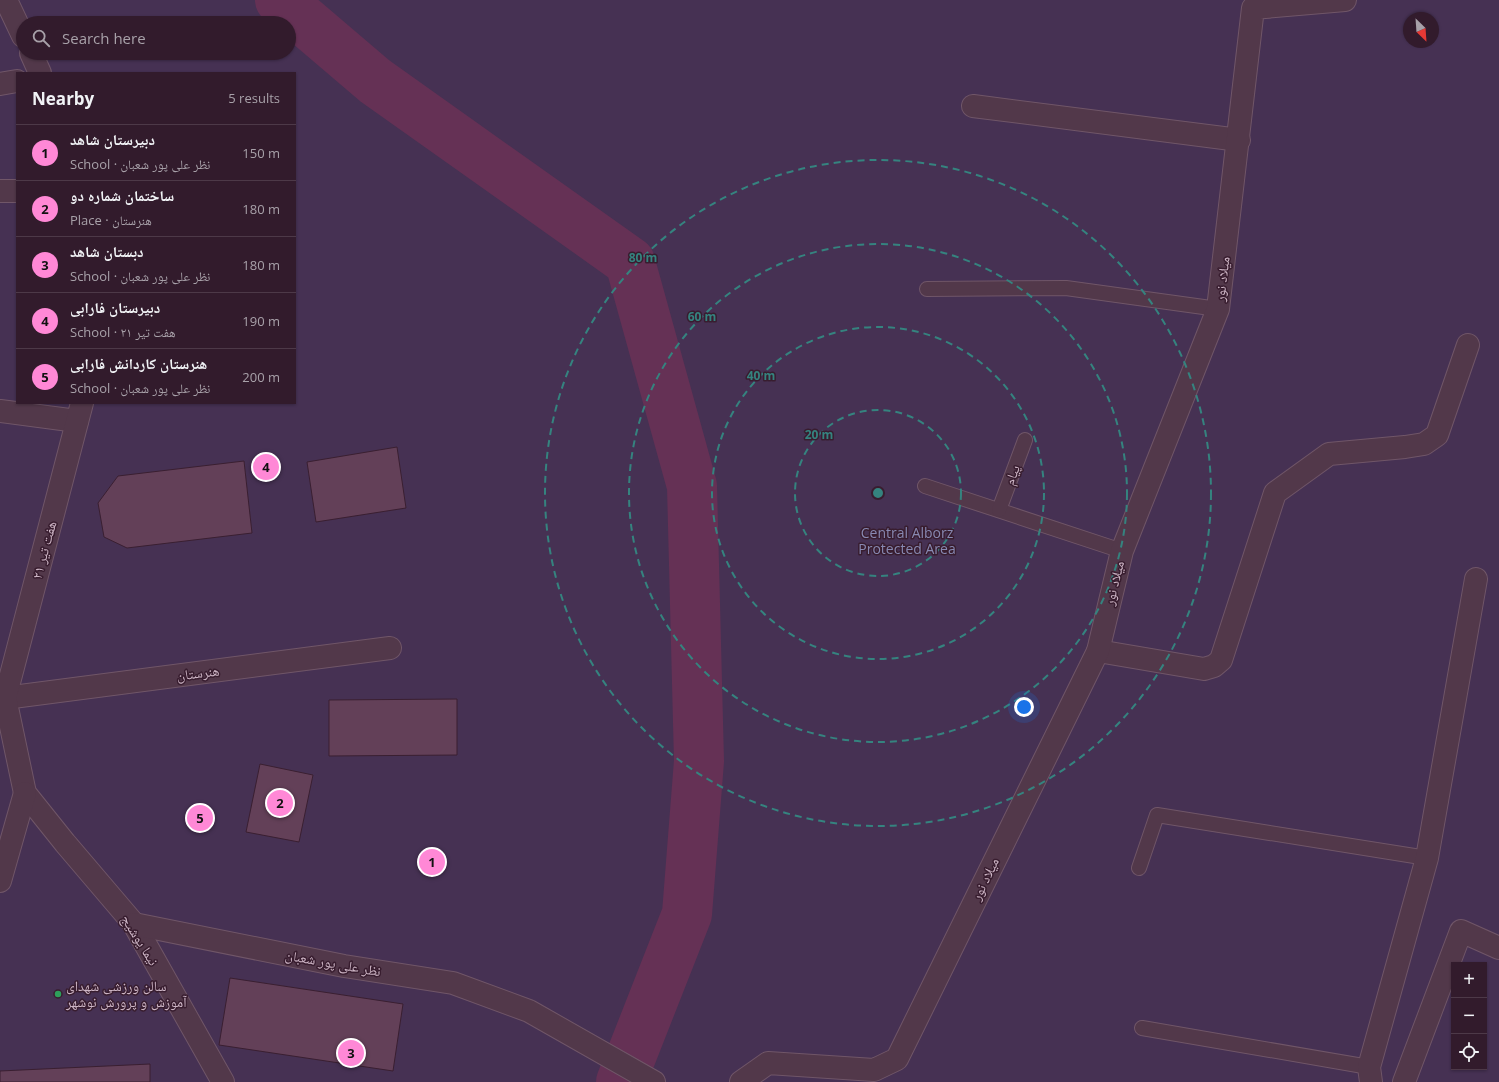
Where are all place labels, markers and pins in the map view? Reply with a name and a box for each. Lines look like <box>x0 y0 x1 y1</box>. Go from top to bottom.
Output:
pin: 4 <box>253 452 279 482</box>
centre of rings <box>871 486 885 500</box>
pin: 2 <box>267 788 293 818</box>
pin: 5 <box>187 803 213 833</box>
pin: 1 <box>419 847 445 877</box>
place label: سالن ورزشی شهدای آموزش و پرورش نوشهر <box>65 976 187 1011</box>
marker: سالن ورزشی شهدای آموزش و پرورش نوشهر <box>53 989 63 999</box>
pin: 3 <box>338 1038 364 1068</box>

